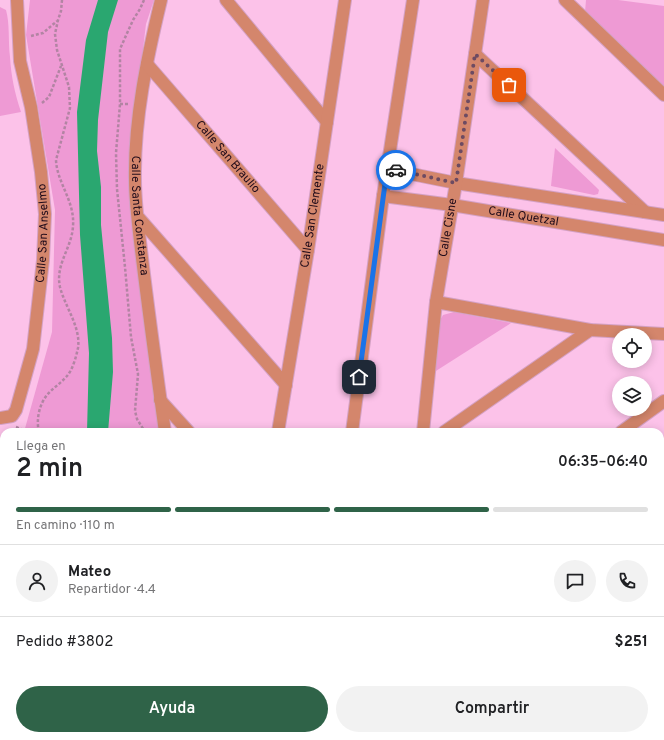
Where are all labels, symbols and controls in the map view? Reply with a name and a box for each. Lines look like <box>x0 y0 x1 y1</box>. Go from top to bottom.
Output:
pin <box>492 68 526 102</box>
icon: bag <box>498 74 520 96</box>
street label: Calle San Braulio <box>192 117 264 197</box>
courier <box>376 150 416 190</box>
street label: Calle Santa Constanza <box>127 155 152 276</box>
icon: car <box>385 159 407 181</box>
street label: Calle San Clemente <box>297 163 329 269</box>
street label: Calle San Anselmo <box>32 183 53 284</box>
street label: Calle Cisne <box>436 197 461 258</box>
street label: Calle Quetzal <box>487 203 560 231</box>
map controls <box>612 328 652 416</box>
button: locate <box>612 328 652 368</box>
pin <box>342 360 376 394</box>
icon: home <box>348 366 370 388</box>
button: layers <box>612 376 652 416</box>
text: Llega en <box>16 439 66 455</box>
text: 2 min <box>16 453 83 486</box>
text: 06:35–06:40 <box>558 453 648 472</box>
text: En camino · 110 m <box>16 518 115 534</box>
button: person <box>16 560 58 602</box>
button: chat <box>554 560 596 602</box>
button: phone <box>606 560 648 602</box>
text: Mateo <box>68 563 111 582</box>
text: Repartidor · 4.4 <box>68 582 156 598</box>
text: Pedido #3802 <box>16 633 114 652</box>
text: $251 <box>615 633 648 652</box>
button: Ayuda <box>16 686 328 732</box>
button: Compartir <box>336 686 648 732</box>

